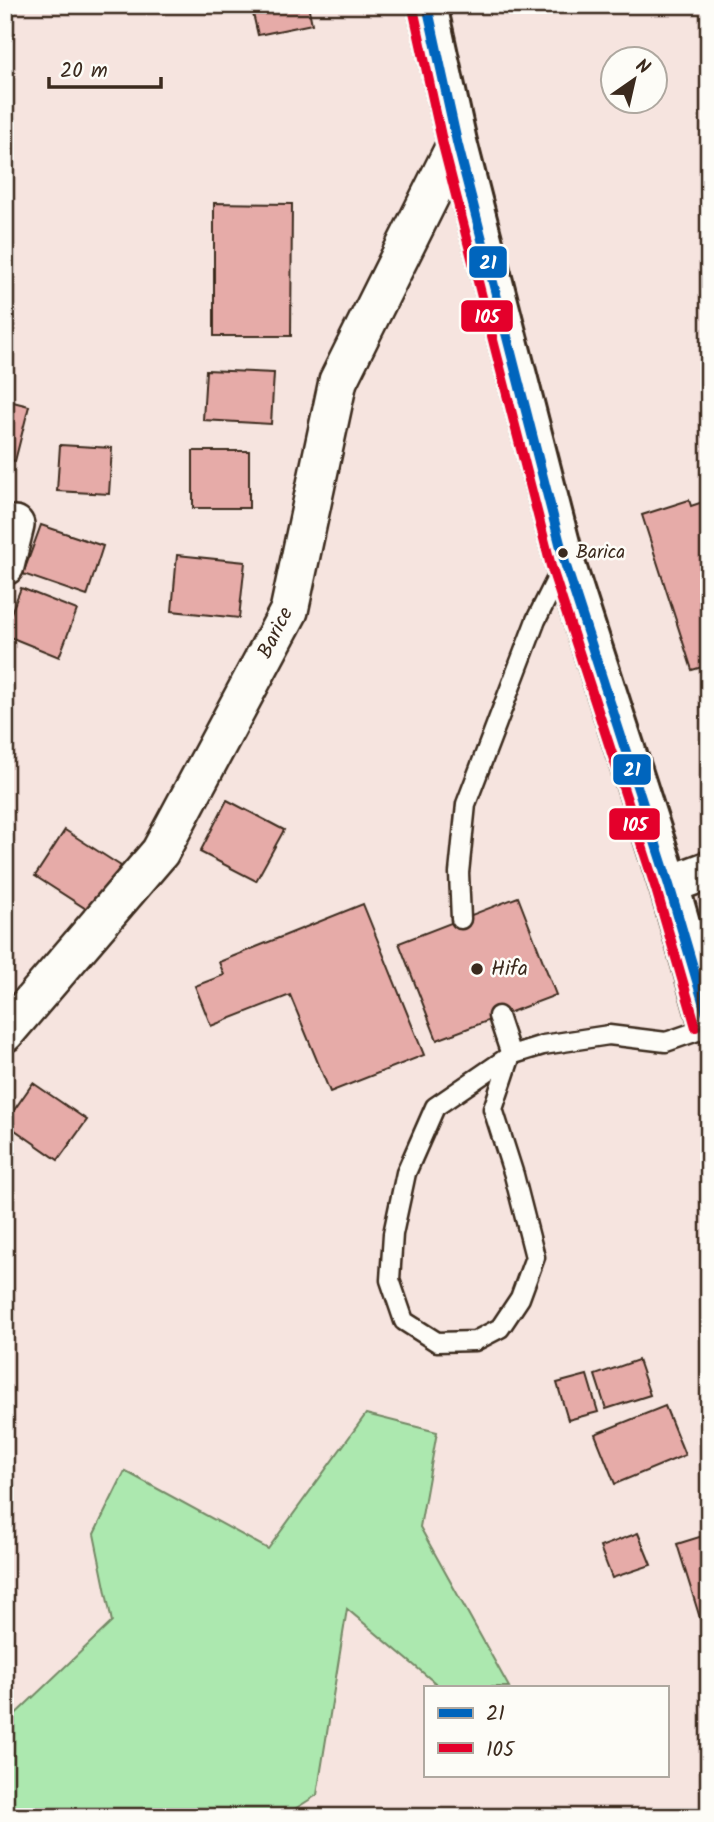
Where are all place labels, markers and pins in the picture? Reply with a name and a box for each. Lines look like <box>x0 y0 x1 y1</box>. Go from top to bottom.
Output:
place label: Barica <box>576 538 625 568</box>
marker: Barica <box>556 546 570 560</box>
place label: Hifa <box>491 953 528 986</box>
marker: Hifa <box>469 961 485 977</box>

